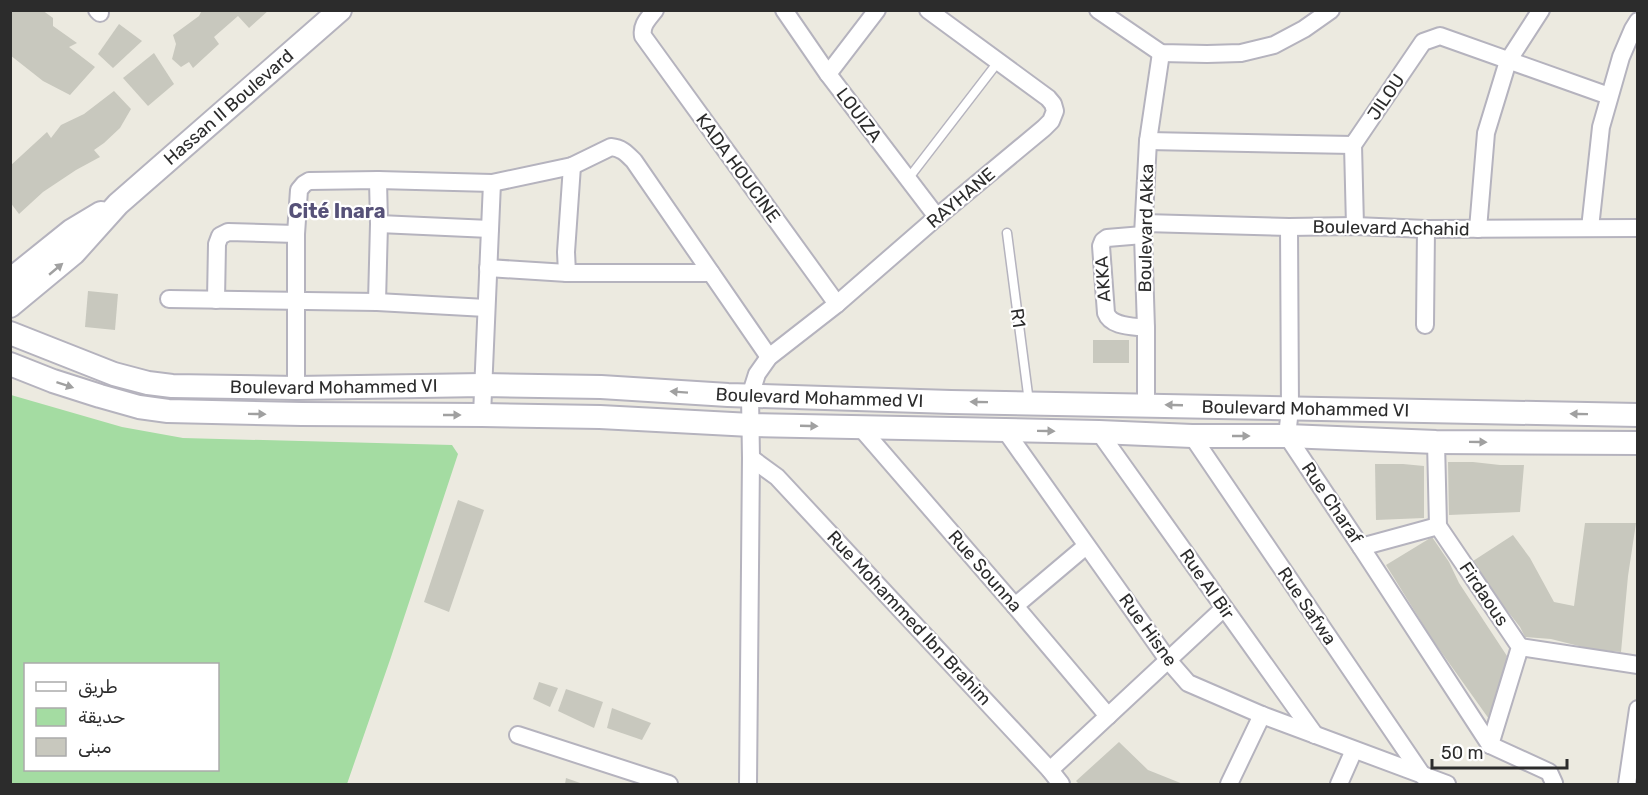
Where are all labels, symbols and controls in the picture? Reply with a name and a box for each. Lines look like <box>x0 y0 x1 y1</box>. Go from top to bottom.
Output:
street label: Hassan II Boulevard <box>159 45 298 170</box>
street label: JILOU <box>1363 70 1409 124</box>
street label: LOUIZA <box>831 83 887 147</box>
street label: KADA HOUCINE <box>691 109 785 227</box>
street label: RAYHANE <box>922 163 1000 233</box>
street label: Boulevard Akka <box>1134 164 1158 292</box>
district label: Cité Inara <box>288 199 386 223</box>
street label: Boulevard Achahid <box>1312 216 1470 240</box>
street label: AKKA <box>1090 255 1116 303</box>
one-way arrow <box>48 263 63 276</box>
street label: R1 <box>1006 307 1030 329</box>
street label: Boulevard Mohammed VI <box>230 375 438 399</box>
one-way arrow <box>56 380 74 390</box>
street label: Boulevard Mohammed VI <box>715 383 924 412</box>
one-way arrow <box>670 387 689 397</box>
street label: Boulevard Mohammed VI <box>1201 396 1409 422</box>
one-way arrow <box>970 397 989 407</box>
one-way arrow <box>1165 400 1184 410</box>
one-way arrow <box>247 409 266 418</box>
one-way arrow <box>1570 409 1589 418</box>
one-way arrow <box>442 410 461 420</box>
one-way arrow <box>800 421 819 431</box>
one-way arrow <box>1036 426 1055 436</box>
one-way arrow <box>1231 431 1250 441</box>
one-way arrow <box>1468 437 1487 447</box>
street label: Rue Charaf <box>1297 458 1367 548</box>
street label: Rue Mohammed Ibn Brahim <box>822 526 996 710</box>
street label: Rue Sounna <box>943 526 1027 616</box>
street label: Rue Al Bir <box>1175 545 1239 623</box>
street label: Firdaous <box>1455 558 1513 630</box>
street label: Rue Safwa <box>1273 563 1341 649</box>
street label: Rue Hisne <box>1114 589 1182 671</box>
legend <box>24 663 219 771</box>
text: طريق <box>78 676 118 698</box>
text: حديقة <box>78 706 125 728</box>
scale bar <box>1432 732 1567 770</box>
text: مبنى <box>78 736 112 758</box>
text: 50 m <box>1441 742 1484 764</box>

